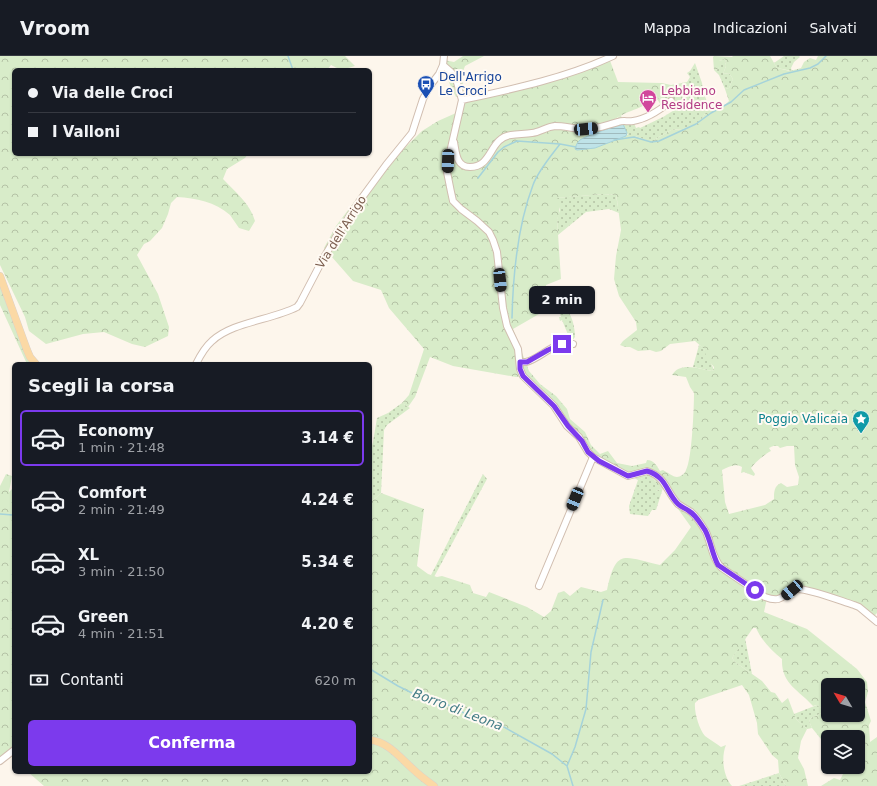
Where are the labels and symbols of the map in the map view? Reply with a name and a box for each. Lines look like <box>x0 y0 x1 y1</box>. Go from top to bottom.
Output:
place label: Dell'Arrigo Le Croci <box>439 70 502 98</box>
bus stop icon: Dell'Arrigo Le Croci <box>416 74 436 99</box>
place label: Lebbiano Residence <box>661 84 722 112</box>
hotel icon: Lebbiano Residence <box>638 88 658 113</box>
car <box>573 122 599 136</box>
car <box>442 149 454 173</box>
street label: Via dell'Arrigo <box>313 193 369 271</box>
car <box>493 267 507 293</box>
callout: 2 min <box>529 286 595 314</box>
route end <box>553 335 571 353</box>
place icon: Poggio Valicaia <box>851 409 871 434</box>
place label: Poggio Valicaia <box>758 412 848 426</box>
car <box>565 486 585 512</box>
car <box>779 578 805 602</box>
route start <box>746 581 764 599</box>
north arrow <box>821 678 865 722</box>
water label: Borro di Leona <box>411 685 505 734</box>

